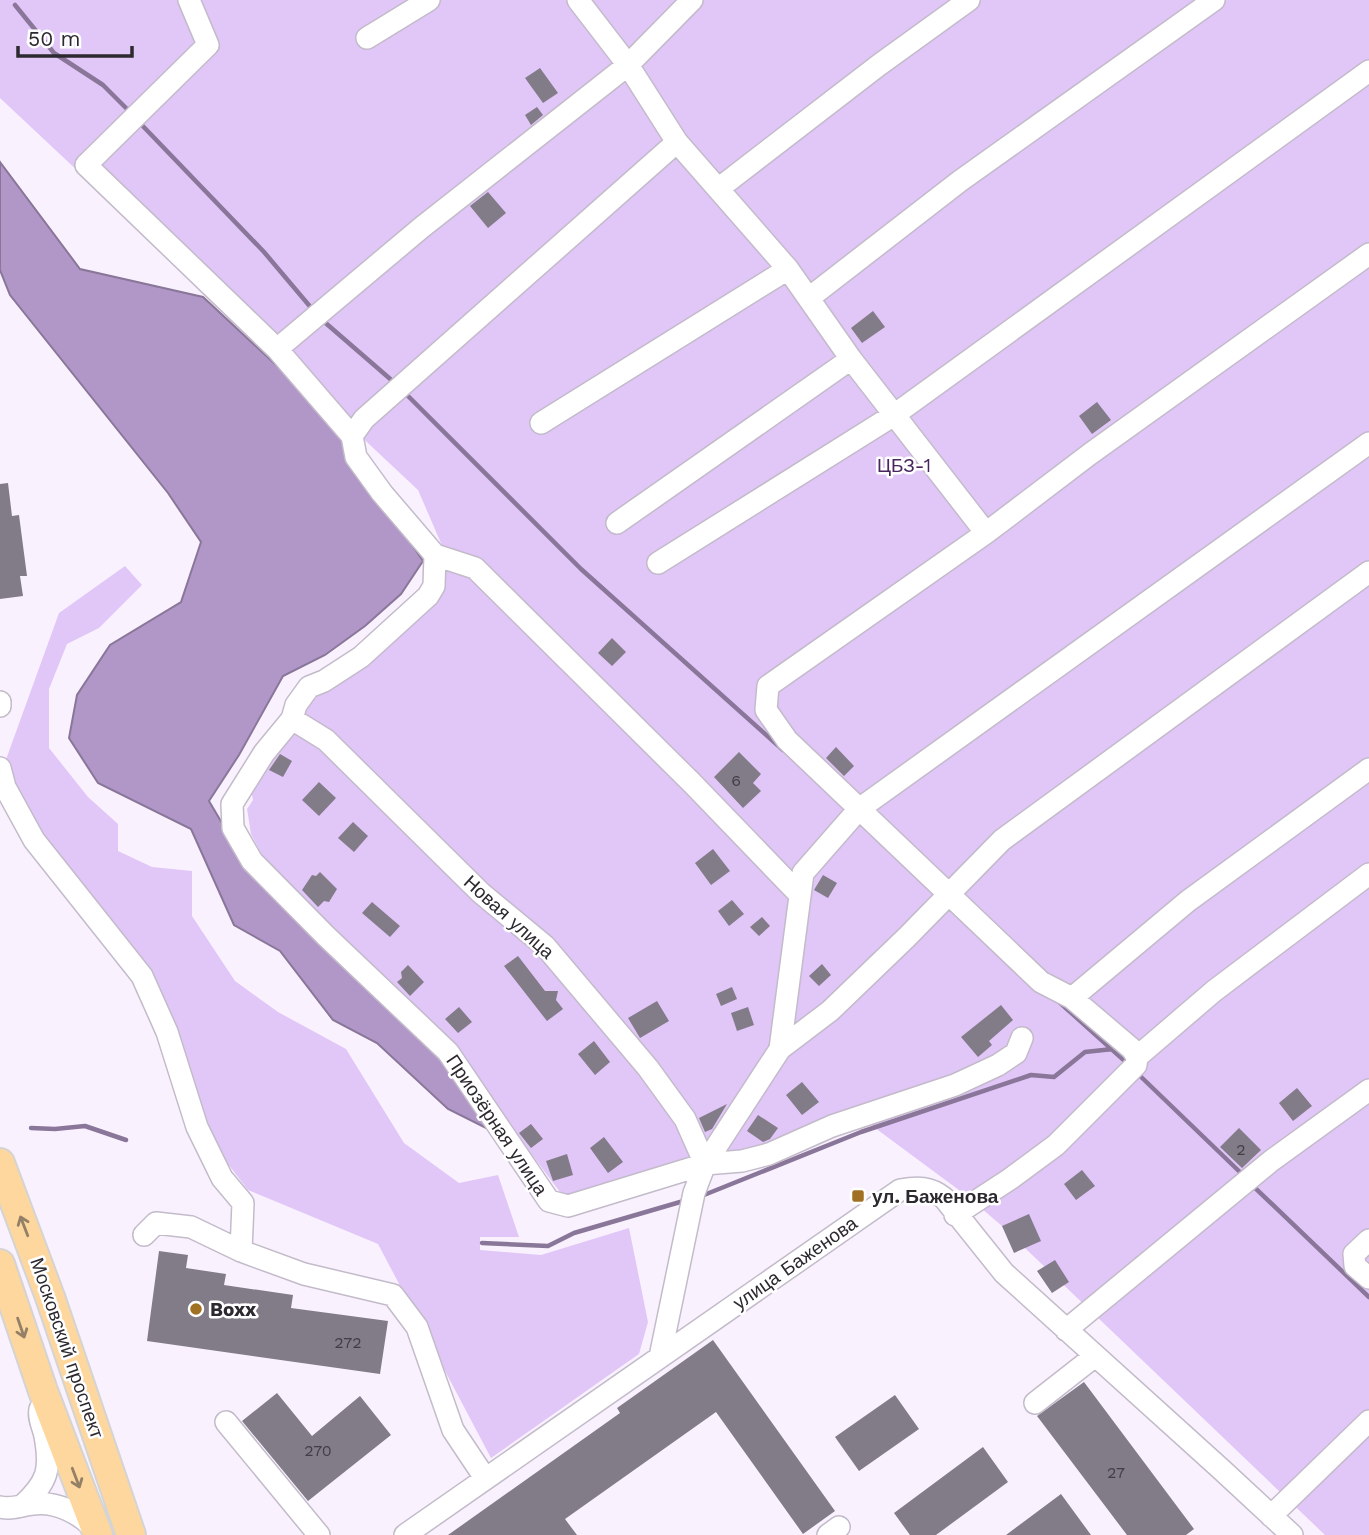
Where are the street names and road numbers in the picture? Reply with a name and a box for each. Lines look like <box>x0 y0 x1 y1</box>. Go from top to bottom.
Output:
street label: Новая улица <box>459 870 559 964</box>
street label: Приозёрная улица <box>441 1050 553 1200</box>
street label: улица Баженова <box>728 1211 862 1314</box>
street label: Московский проспект <box>25 1255 109 1442</box>

